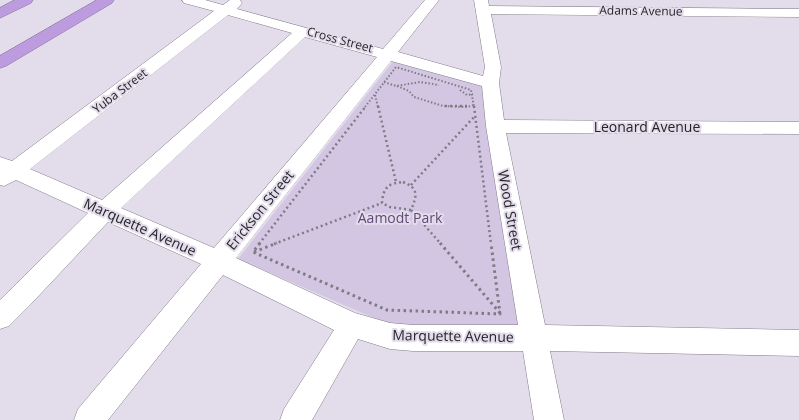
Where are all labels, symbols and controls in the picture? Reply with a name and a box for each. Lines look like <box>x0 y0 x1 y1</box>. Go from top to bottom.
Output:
street label: Adams Avenue <box>599 1 683 20</box>
street label: Cross Street <box>305 23 375 56</box>
street label: Yuba Street <box>89 64 151 117</box>
street label: Leonard Avenue <box>594 117 700 136</box>
street label: Erickson Street <box>222 166 298 254</box>
street label: Wood Street <box>494 168 527 251</box>
street label: Marquette Avenue <box>81 193 200 260</box>
park label: Aamodt Park <box>358 208 443 227</box>
street label: Marquette Avenue <box>392 325 514 346</box>

